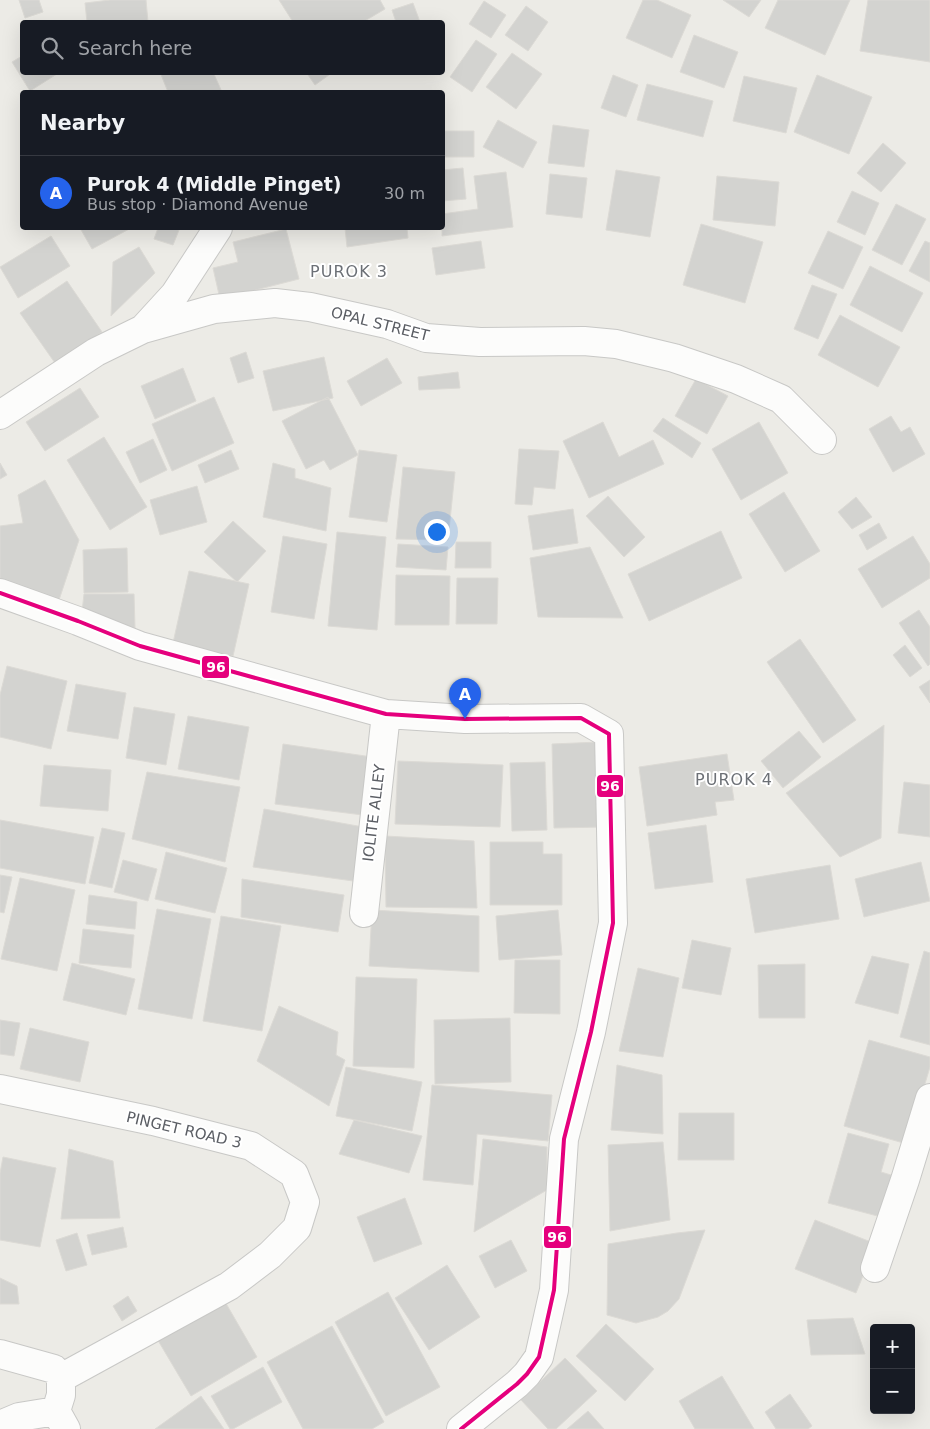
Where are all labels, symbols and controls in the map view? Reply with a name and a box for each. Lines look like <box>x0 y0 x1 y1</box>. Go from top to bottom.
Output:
search box <box>20 20 445 75</box>
icon: search <box>38 34 66 62</box>
text: Search here <box>78 37 192 59</box>
text: Nearby <box>40 111 125 135</box>
text: Purok 4 (Middle Pinget) <box>87 173 342 195</box>
text: A <box>50 184 62 203</box>
text: 30 m <box>384 184 425 203</box>
text: Bus stop · Diamond Avenue <box>87 195 308 214</box>
district label: PUROK 3 <box>310 262 388 281</box>
street label: OPAL STREET <box>329 303 432 345</box>
your location <box>424 519 450 545</box>
line badge: 96 <box>201 655 230 679</box>
text: 96 <box>206 659 226 675</box>
pin: A <box>449 678 481 719</box>
street label: IOLITE ALLEY <box>359 762 389 863</box>
district label: PUROK 4 <box>695 770 773 789</box>
line badge: 96 <box>596 774 624 798</box>
text: 96 <box>600 778 620 794</box>
street label: PINGET ROAD 3 <box>125 1108 243 1152</box>
line badge: 96 <box>543 1225 572 1249</box>
text: 96 <box>547 1229 567 1245</box>
map controls <box>870 1324 915 1414</box>
button: + <box>870 1324 915 1369</box>
button: − <box>870 1369 915 1414</box>

